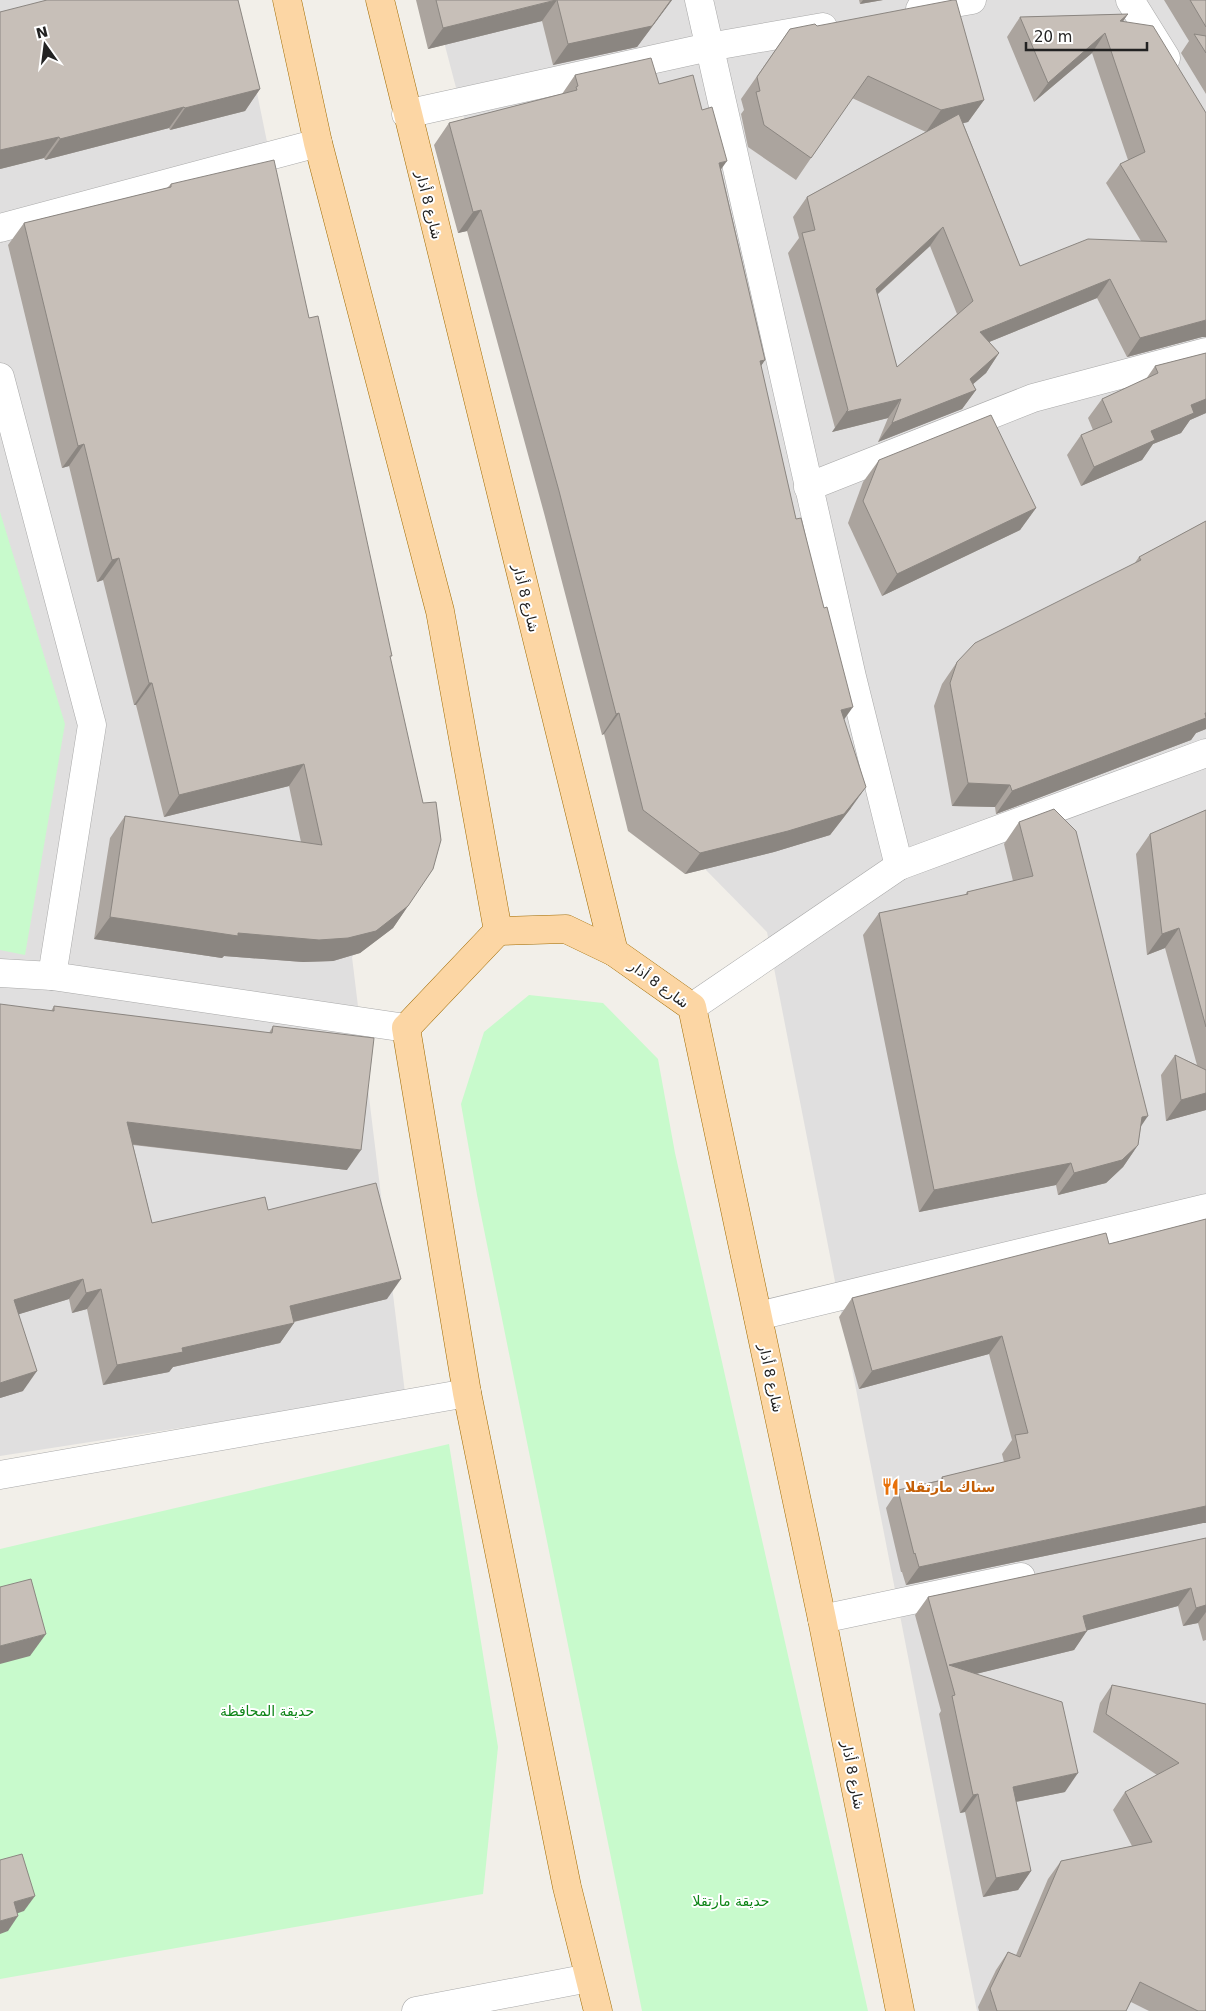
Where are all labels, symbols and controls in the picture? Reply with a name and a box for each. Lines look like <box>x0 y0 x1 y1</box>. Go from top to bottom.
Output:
north arrow <box>20 20 70 70</box>
scale bar <box>1026 20 1147 52</box>
text: N <box>34 23 49 42</box>
text: 20 m <box>1034 28 1072 46</box>
street label: شارع 8 أذار <box>412 168 446 241</box>
street label: شارع 8 أذار <box>509 561 543 634</box>
street label: شارع 8 أذار <box>625 956 692 1012</box>
street label: شارع 8 أذار <box>755 1341 787 1414</box>
restaurant icon: سناك مارتقلا <box>881 1477 901 1497</box>
place label: سناك مارتقلا <box>905 1479 995 1495</box>
park label: حديقة المحافظة <box>220 1703 314 1719</box>
street label: شارع 8 أذار <box>837 1738 868 1811</box>
park label: حديقة مارتقلا <box>693 1893 769 1910</box>

